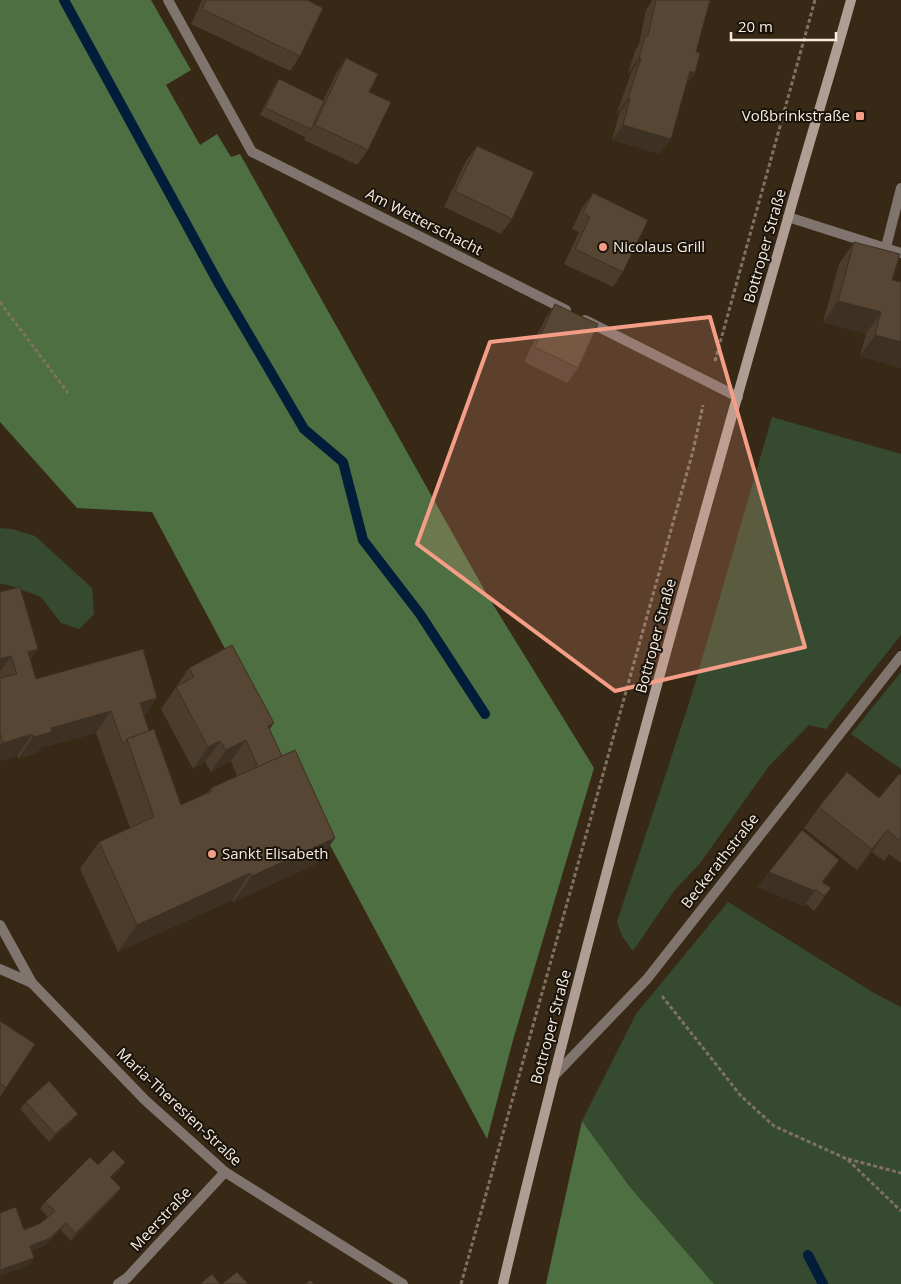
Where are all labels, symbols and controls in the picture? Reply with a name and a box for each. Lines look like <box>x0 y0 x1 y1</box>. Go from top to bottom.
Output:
scale bar <box>731 10 836 42</box>
text: 20 m <box>738 16 773 36</box>
place label: Voßbrinkstraße <box>742 105 850 125</box>
marker: Voßbrinkstraße <box>854 110 866 122</box>
street label: Am Wetterschacht <box>363 183 486 259</box>
street label: Bottroper Straße <box>738 186 790 305</box>
place label: Nicolaus Grill <box>613 236 705 256</box>
marker: Nicolaus Grill <box>597 241 609 253</box>
street label: Bottroper Straße <box>630 576 680 695</box>
street label: Beckerathstraße <box>676 809 763 912</box>
place label: Sankt Elisabeth <box>222 843 328 863</box>
marker: Sankt Elisabeth <box>206 848 218 860</box>
street label: Bottroper Straße <box>525 967 575 1086</box>
street label: Maria-Theresien-Straße <box>113 1043 247 1170</box>
street label: Meerstraße <box>125 1182 195 1255</box>

